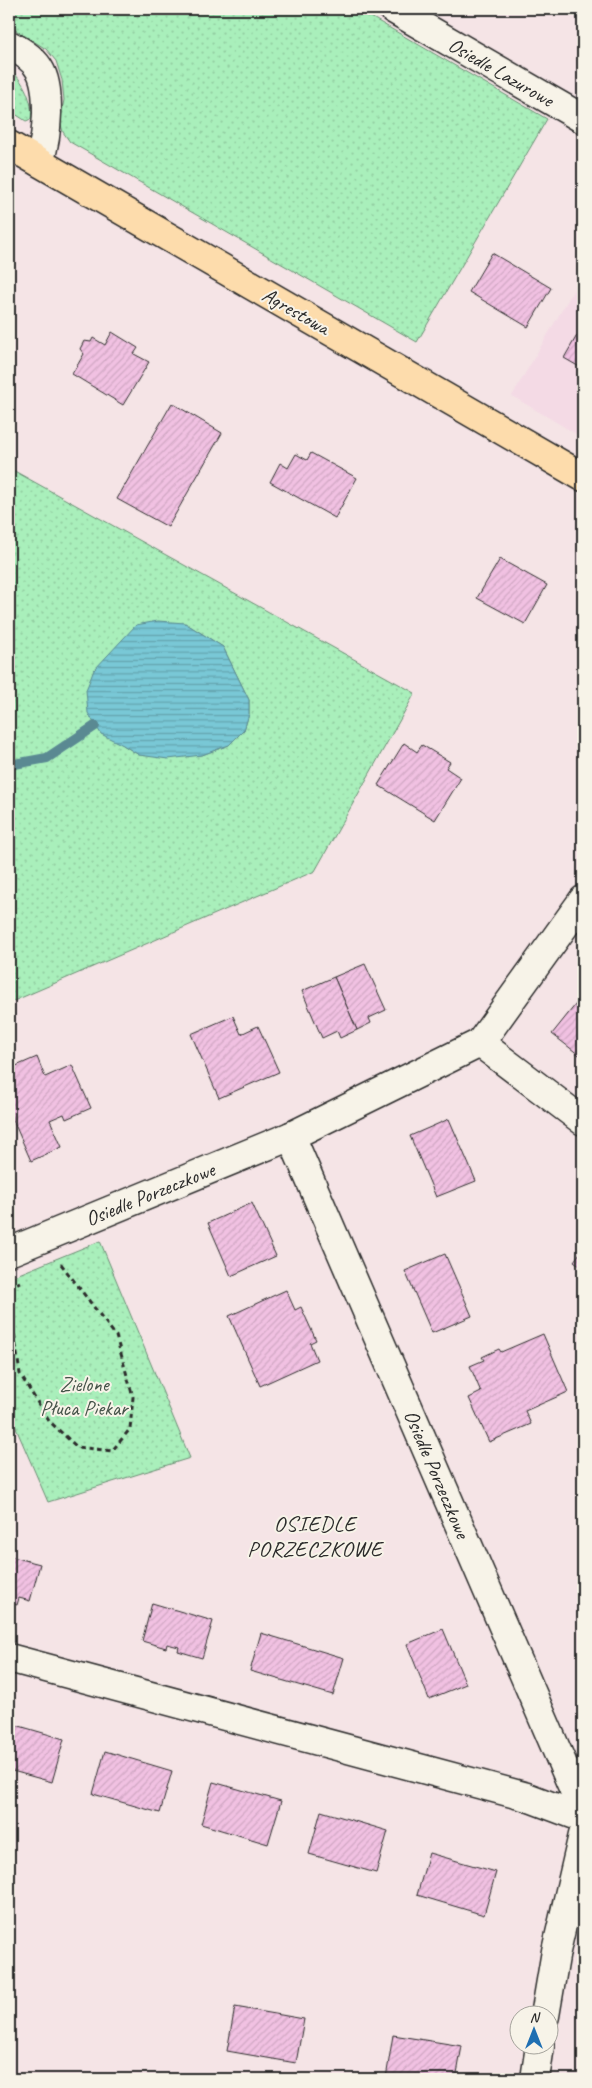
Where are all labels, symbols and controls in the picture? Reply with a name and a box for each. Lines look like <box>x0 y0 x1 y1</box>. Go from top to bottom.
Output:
street label: Osiedle Lazurowe <box>444 31 560 114</box>
street label: Agrestowa <box>258 281 336 342</box>
street label: Osiedle Porzeczkowe <box>82 1155 220 1232</box>
park label: Zielone Płuca Piekar <box>40 1371 129 1421</box>
street label: Osiedle Porzeczkowe <box>398 1406 477 1544</box>
district label: OSIEDLE PORZECZKOWE <box>247 1510 385 1563</box>
north arrow <box>510 2006 560 2056</box>
text: N <box>530 2009 541 2026</box>

